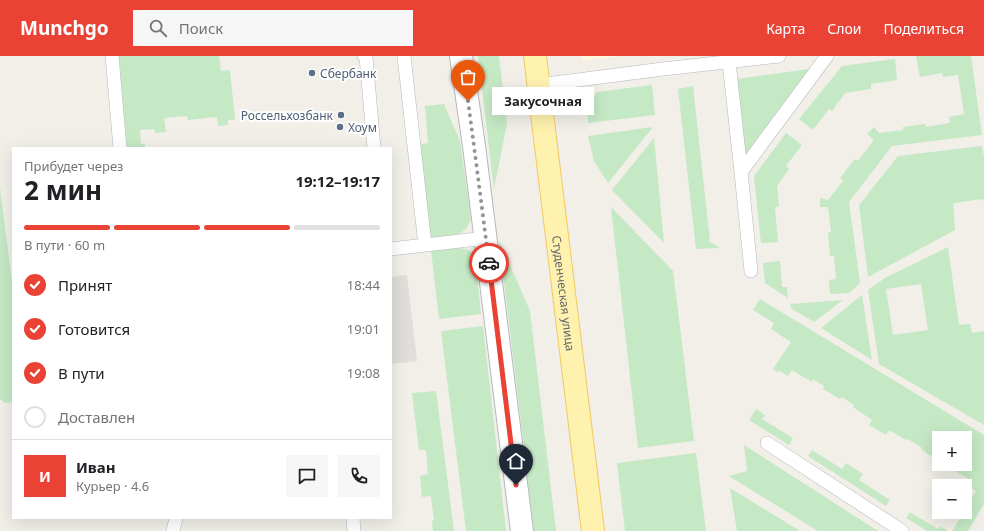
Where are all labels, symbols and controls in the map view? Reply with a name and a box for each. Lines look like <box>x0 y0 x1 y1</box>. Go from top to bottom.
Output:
search box <box>133 10 413 46</box>
text: Munchgo <box>20 15 109 41</box>
icon: search <box>147 17 169 39</box>
text: Поиск <box>179 18 223 38</box>
text: Карта <box>766 19 805 38</box>
text: Слои <box>827 19 861 38</box>
text: Поделиться <box>883 19 964 38</box>
pin <box>451 60 485 101</box>
place label: Сбербанк <box>320 65 377 82</box>
icon: bag <box>457 66 479 88</box>
marker: Сбербанк <box>307 68 317 78</box>
callout: Закусочная <box>492 87 594 115</box>
text: Закусочная <box>504 92 582 110</box>
place label: Россельхозбанк <box>241 107 334 124</box>
marker: Россельхозбанк <box>336 110 346 120</box>
place label: Хоум <box>348 119 377 136</box>
marker: Хоум <box>335 122 345 132</box>
text: Прибудет через <box>24 157 123 175</box>
text: 19:12–19:17 <box>295 171 380 191</box>
text: 2 мин <box>24 172 102 208</box>
street label: Студенческая улица <box>548 234 579 352</box>
text: В пути · 60 m <box>24 236 105 254</box>
courier <box>469 243 509 283</box>
icon: car <box>478 252 500 274</box>
icon: check <box>24 274 46 296</box>
text: Принят <box>58 275 112 295</box>
text: 18:44 <box>347 276 380 294</box>
icon: check <box>24 318 46 340</box>
text: Готовится <box>58 319 130 339</box>
text: 19:01 <box>347 320 380 338</box>
icon: check <box>24 362 46 384</box>
text: В пути <box>58 363 105 383</box>
text: 19:08 <box>347 364 380 382</box>
text: Доставлен <box>58 407 135 427</box>
map controls <box>932 431 972 519</box>
button: + <box>932 431 972 471</box>
pin <box>499 444 533 485</box>
icon: home <box>505 450 527 472</box>
button: chat <box>286 455 328 497</box>
button: phone <box>338 455 380 497</box>
text: Иван <box>76 457 116 477</box>
text: И <box>39 466 51 486</box>
text: Курьер · 4.6 <box>76 477 149 495</box>
button: − <box>932 479 972 519</box>

